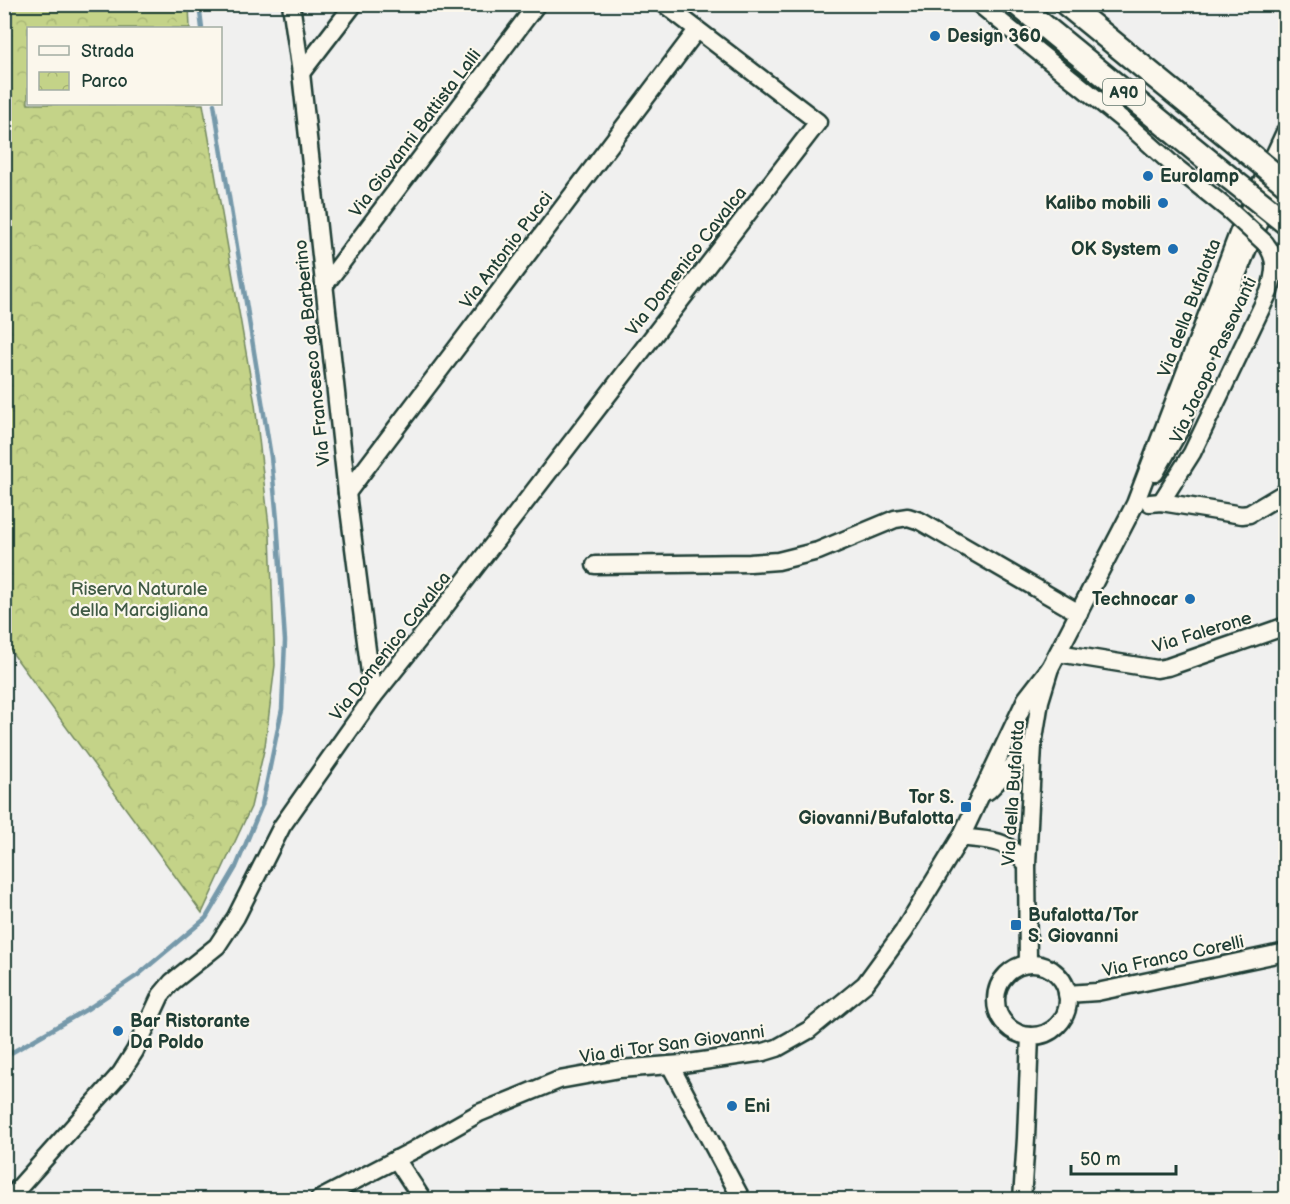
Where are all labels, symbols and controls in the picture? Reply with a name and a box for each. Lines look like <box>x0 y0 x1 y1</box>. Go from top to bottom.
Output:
place label: Design 360 <box>947 26 1041 47</box>
legend <box>27 27 222 105</box>
marker: Design 360 <box>928 29 942 43</box>
text: Strada <box>81 41 134 62</box>
street label: Via Giovanni Battista Lalli <box>345 45 486 222</box>
text: Parco <box>81 71 128 92</box>
road number: A90 <box>1103 79 1145 105</box>
place label: Eurolamp <box>1160 166 1239 187</box>
marker: Eurolamp <box>1141 169 1155 183</box>
street label: Via Domenico Cavalca <box>622 183 751 340</box>
street label: Via Antonio Pucci <box>456 188 557 313</box>
place label: Kalibo mobili <box>1045 193 1151 214</box>
marker: Kalibo mobili <box>1156 196 1170 210</box>
street label: Via della Bufalotta <box>1153 236 1225 380</box>
street label: Via Francesco da Barberino <box>290 239 335 467</box>
place label: OK System <box>1071 239 1161 260</box>
marker: OK System <box>1166 242 1180 256</box>
street label: Via Jacopo Passavanti <box>1166 274 1261 447</box>
street label: Via Domenico Cavalca <box>326 568 455 725</box>
park label: Riserva Naturale della Marcigliana <box>70 579 208 621</box>
place label: Technocar <box>1092 589 1179 610</box>
marker: Technocar <box>1183 592 1197 606</box>
street label: Via Falerone <box>1150 607 1255 658</box>
street label: Via della Bufalotta <box>998 719 1029 867</box>
place label: Tor S. Giovanni/Bufalotta <box>799 787 954 829</box>
marker: Tor S. Giovanni/Bufalotta <box>959 800 973 814</box>
place label: Bufalotta/Tor S. Giovanni <box>1028 905 1139 947</box>
marker: Bufalotta/Tor S. Giovanni <box>1009 918 1023 932</box>
street label: Via Franco Corelli <box>1100 931 1246 982</box>
place label: Bar Ristorante Da Poldo <box>130 1011 250 1053</box>
street label: Via di Tor San Giovanni <box>578 1021 766 1068</box>
marker: Bar Ristorante Da Poldo <box>111 1024 125 1038</box>
place label: Eni <box>744 1096 770 1117</box>
marker: Eni <box>725 1099 739 1113</box>
scale bar <box>1071 1138 1176 1176</box>
text: 50 m <box>1080 1149 1121 1170</box>

